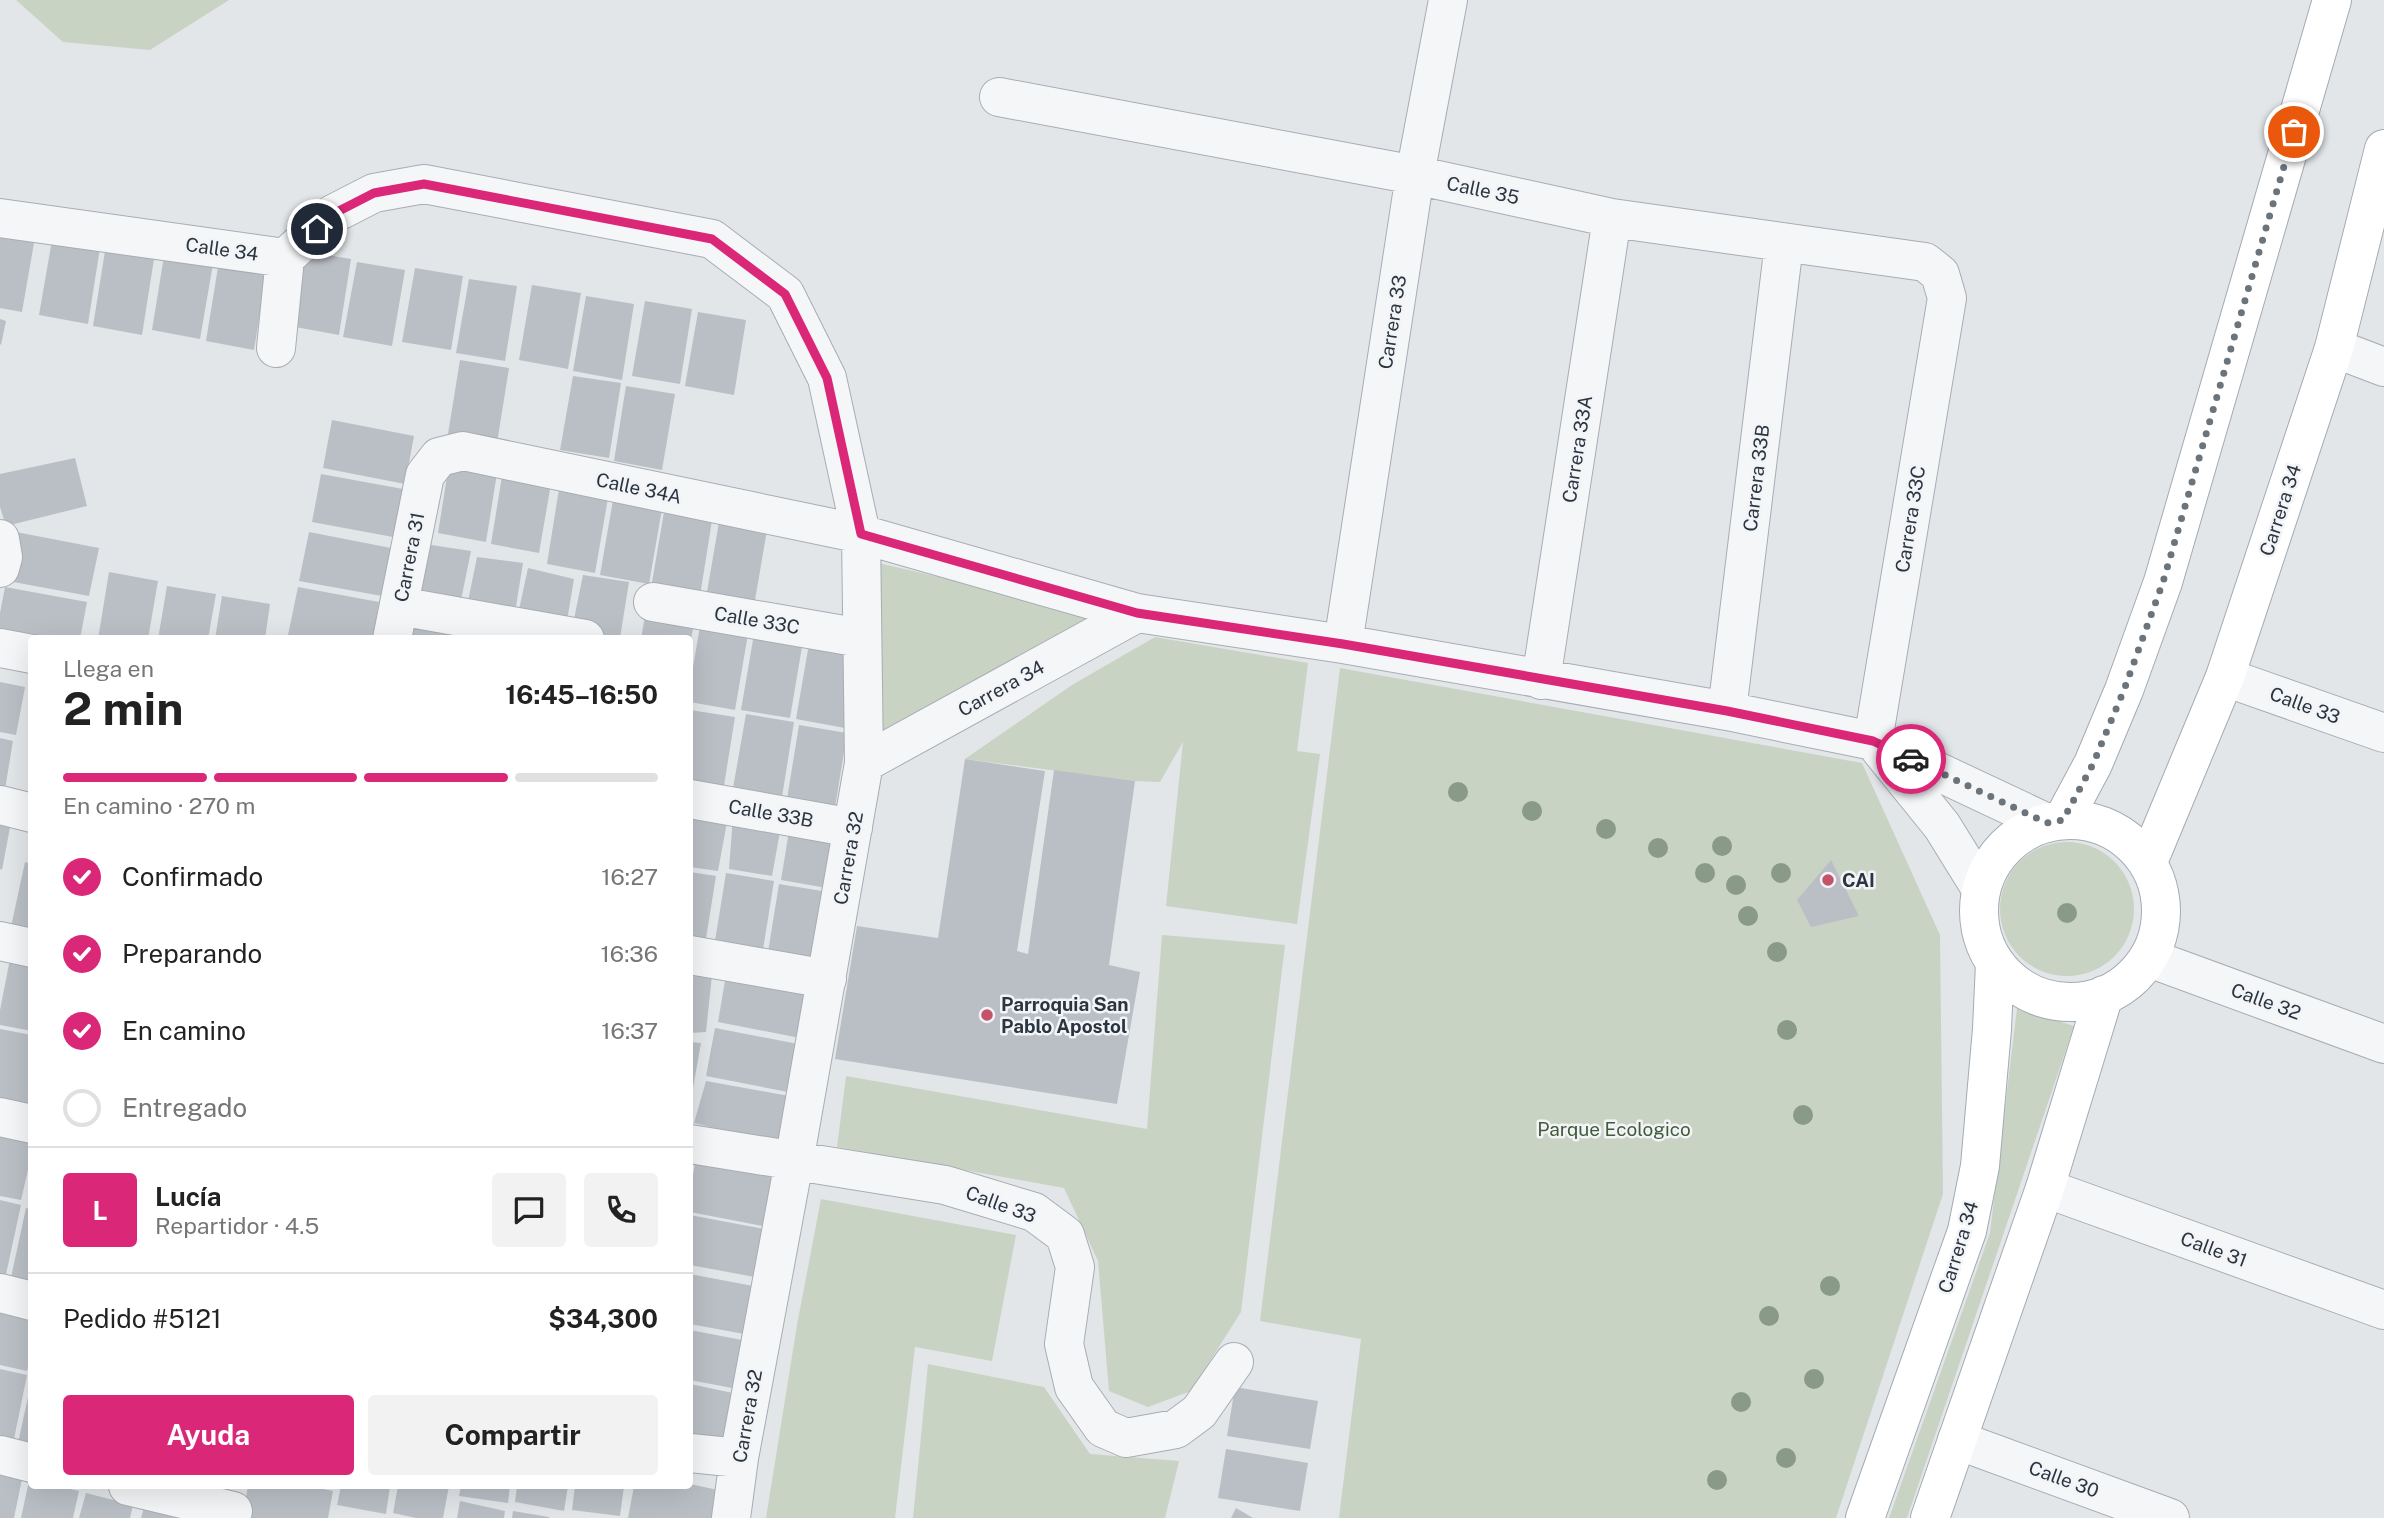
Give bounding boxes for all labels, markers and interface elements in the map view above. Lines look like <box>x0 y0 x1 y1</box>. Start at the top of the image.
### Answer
pin <box>2264 102 2324 162</box>
icon: bag <box>2275 113 2313 151</box>
street label: Calle 35 <box>1445 172 1521 208</box>
pin <box>287 199 347 259</box>
icon: home <box>298 210 336 248</box>
street label: Calle 34 <box>184 233 260 265</box>
street label: Carrera 33 <box>1374 273 1410 371</box>
street label: Carrera 33A <box>1558 394 1596 504</box>
street label: Carrera 33B <box>1739 423 1773 533</box>
street label: Carrera 34 <box>2255 461 2305 559</box>
street label: Carrera 33C <box>1891 464 1929 574</box>
street label: Calle 34A <box>594 468 684 508</box>
street label: Carrera 31 <box>390 510 428 604</box>
street label: Calle 33C <box>713 602 801 638</box>
text: Llega en <box>63 655 154 682</box>
street label: Carrera 34 <box>954 655 1048 721</box>
text: 16:45–16:50 <box>505 679 658 710</box>
text: 2 min <box>63 681 183 735</box>
street label: Calle 33 <box>2267 682 2343 728</box>
courier <box>1876 724 1946 794</box>
icon: car <box>1892 740 1930 778</box>
text: En camino · 270 m <box>63 792 255 819</box>
street label: Calle 33B <box>727 795 815 831</box>
street label: Carrera 32 <box>829 810 867 906</box>
icon: check <box>63 858 101 896</box>
text: Confirmado <box>122 861 263 892</box>
text: 16:27 <box>601 863 658 890</box>
place label: CAI <box>1842 869 1875 891</box>
marker: CAI <box>1820 872 1836 888</box>
icon: check <box>63 935 101 973</box>
text: Preparando <box>122 938 262 969</box>
text: 16:36 <box>600 940 658 967</box>
street label: Calle 32 <box>2228 978 2304 1024</box>
place label: Parroquia San Pablo Apostol <box>1001 993 1129 1037</box>
marker: Parroquia San Pablo Apostol <box>979 1007 995 1023</box>
icon: check <box>63 1012 101 1050</box>
text: En camino <box>122 1015 246 1046</box>
text: 16:37 <box>601 1017 658 1044</box>
text: Entregado <box>122 1092 247 1123</box>
park label: Parque Ecologico <box>1537 1118 1691 1140</box>
button: chat <box>492 1173 566 1247</box>
button: phone <box>584 1173 658 1247</box>
text: Lucía <box>155 1181 221 1212</box>
street label: Calle 33 <box>963 1181 1039 1227</box>
text: L <box>92 1195 108 1226</box>
street label: Carrera 34 <box>1934 1198 1982 1296</box>
text: Repartidor · 4.5 <box>155 1212 319 1239</box>
street label: Calle 31 <box>2178 1227 2250 1271</box>
text: Pedido #5121 <box>63 1303 222 1334</box>
text: $34,300 <box>548 1303 658 1334</box>
street label: Carrera 32 <box>728 1368 766 1464</box>
button: Ayuda <box>63 1395 354 1475</box>
button: Compartir <box>368 1395 658 1475</box>
street label: Calle 30 <box>2026 1456 2102 1502</box>

